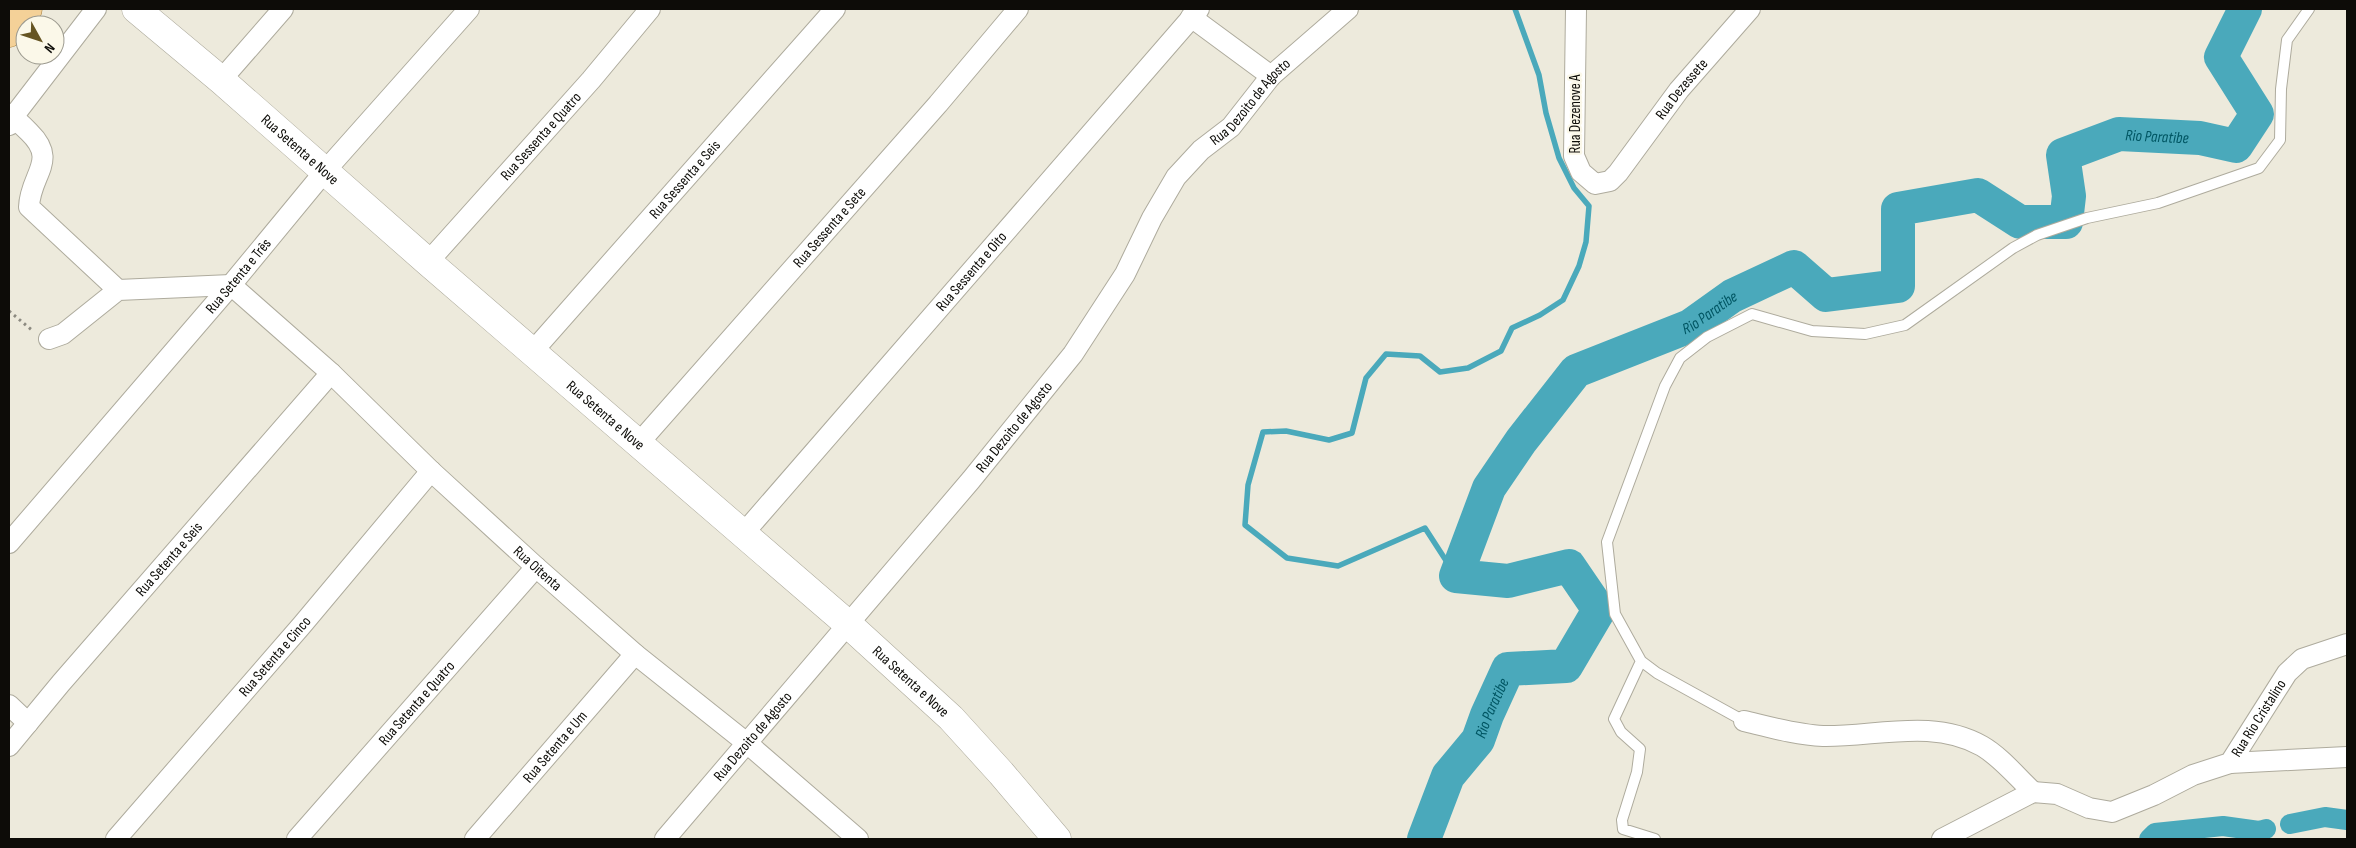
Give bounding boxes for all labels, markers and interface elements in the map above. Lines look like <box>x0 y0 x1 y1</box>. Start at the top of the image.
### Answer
north arrow <box>15 15 65 65</box>
text: N <box>41 40 58 56</box>
street label: Rua Dezoito de Agosto <box>1206 54 1295 150</box>
street label: Rua Dezessete <box>1652 55 1712 123</box>
street label: Rua Dezenove A <box>1566 74 1585 154</box>
street label: Rua Sessenta e Quatro <box>497 88 586 185</box>
street label: Rua Setenta e Nove <box>257 111 343 189</box>
water label: Rio Paratibe <box>2125 126 2189 148</box>
street label: Rua Sessenta e Seis <box>645 136 725 223</box>
street label: Rua Sessenta e Sete <box>789 183 870 272</box>
street label: Rua Sessenta e Oito <box>932 228 1011 315</box>
street label: Rua Setenta e Três <box>202 235 276 318</box>
water label: Rio Paratibe <box>1680 287 1740 339</box>
street label: Rua Setenta e Nove <box>562 377 648 455</box>
street label: Rua Dezoito de Agosto <box>972 378 1057 477</box>
street label: Rua Setenta e Seis <box>132 518 207 601</box>
street label: Rua Oitenta <box>509 542 566 595</box>
street label: Rua Setenta e Cinco <box>235 612 315 701</box>
street label: Rua Setenta e Nove <box>868 642 953 722</box>
street label: Rua Setenta e Quatro <box>375 657 459 750</box>
water label: Rio Paratibe <box>1471 675 1514 741</box>
street label: Rua Rio Cristalino <box>2227 676 2291 761</box>
street label: Rua Dezoito de Agosto <box>709 688 796 785</box>
street label: Rua Setenta e Um <box>519 707 591 787</box>

